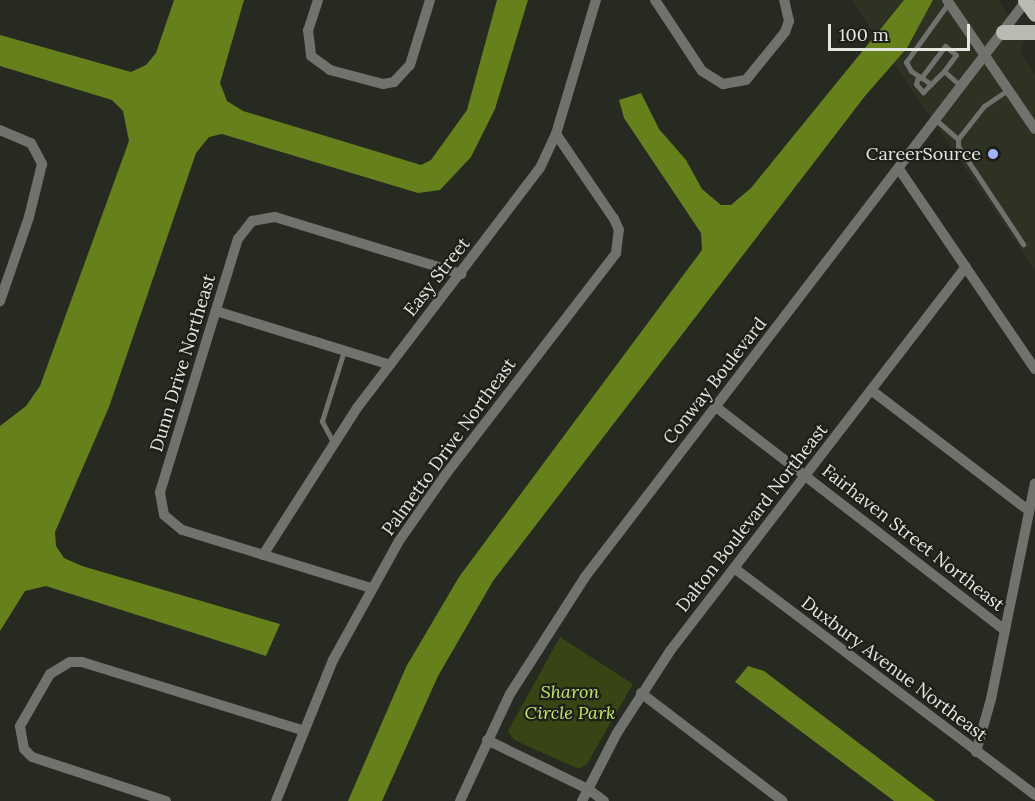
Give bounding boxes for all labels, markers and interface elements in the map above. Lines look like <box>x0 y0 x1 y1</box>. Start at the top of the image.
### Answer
scale bar <box>831 12 974 50</box>
text: 100 m <box>839 23 889 46</box>
place label: CareerSource <box>866 143 981 165</box>
marker: CareerSource <box>986 147 1000 161</box>
street label: Easy Street <box>400 233 474 321</box>
street label: Dunn Drive Northeast <box>146 272 220 454</box>
street label: Conway Boulevard <box>659 313 771 449</box>
street label: Palmetto Drive Northeast <box>377 354 521 540</box>
street label: Dalton Boulevard Northeast <box>672 420 832 616</box>
street label: Fairhaven Street Northeast <box>818 460 1008 616</box>
street label: Duxbury Avenue Northeast <box>797 592 991 746</box>
park label: Sharon Circle Park <box>525 682 615 724</box>

